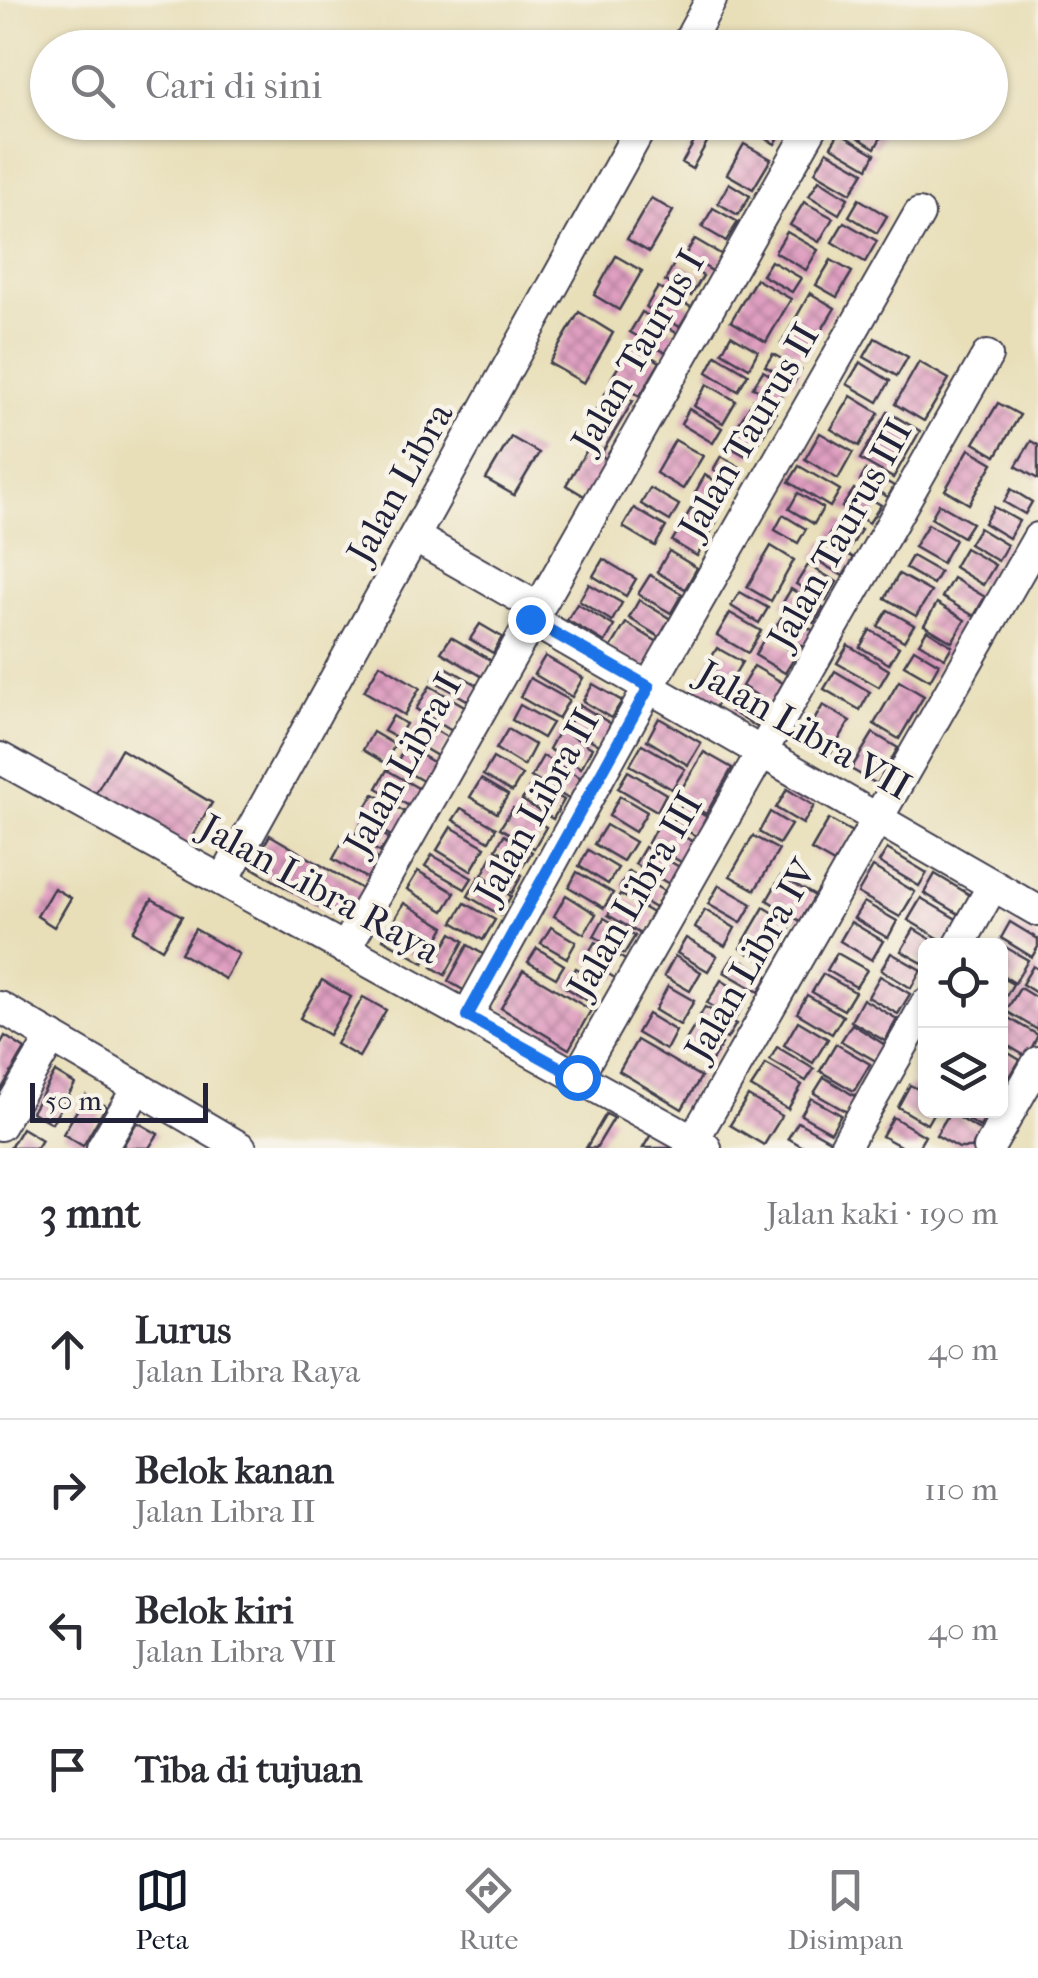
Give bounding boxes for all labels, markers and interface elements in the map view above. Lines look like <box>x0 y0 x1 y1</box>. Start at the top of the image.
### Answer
search box <box>30 30 1008 140</box>
icon: search <box>65 58 120 113</box>
text: Cari di sini <box>145 63 322 108</box>
street label: Jalan Taurus I <box>561 242 714 462</box>
street label: Jalan Taurus II <box>668 316 829 549</box>
street label: Jalan Libra <box>336 395 463 574</box>
street label: Jalan Taurus III <box>757 412 922 659</box>
route end <box>508 597 554 643</box>
street label: Jalan Libra VII <box>687 649 919 809</box>
street label: Jalan Libra I <box>333 666 471 865</box>
street label: Jalan Libra II <box>464 701 609 913</box>
street label: Jalan Libra III <box>557 785 712 1008</box>
street label: Jalan Libra Raya <box>190 803 448 974</box>
street label: Jalan Libra IV <box>674 851 827 1071</box>
map controls <box>918 938 1008 1118</box>
button: locate <box>918 938 1008 1028</box>
button: layers <box>918 1028 1008 1118</box>
route start <box>555 1055 601 1101</box>
scale bar <box>30 1078 208 1122</box>
text: 50 m <box>45 1084 102 1117</box>
text: 3 mnt <box>40 1189 140 1238</box>
text: Jalan kaki · 190 m <box>766 1195 998 1232</box>
text: Lurus <box>135 1308 231 1353</box>
icon: ahead <box>40 1322 95 1377</box>
text: 40 m <box>928 1331 998 1368</box>
text: Jalan Libra Raya <box>135 1353 360 1390</box>
text: Belok kanan <box>135 1448 334 1493</box>
icon: right <box>40 1462 95 1517</box>
text: 110 m <box>924 1471 998 1508</box>
text: Jalan Libra II <box>135 1493 316 1530</box>
text: Belok kiri <box>135 1588 294 1633</box>
icon: left <box>40 1602 95 1657</box>
text: 40 m <box>928 1611 998 1648</box>
text: Jalan Libra VII <box>135 1633 336 1670</box>
icon: arrive <box>40 1742 95 1797</box>
text: Tiba di tujuan <box>135 1747 362 1792</box>
tab: Peta <box>135 1863 190 1956</box>
tab: Rute <box>459 1863 518 1956</box>
tab: Disimpan <box>787 1863 903 1956</box>

